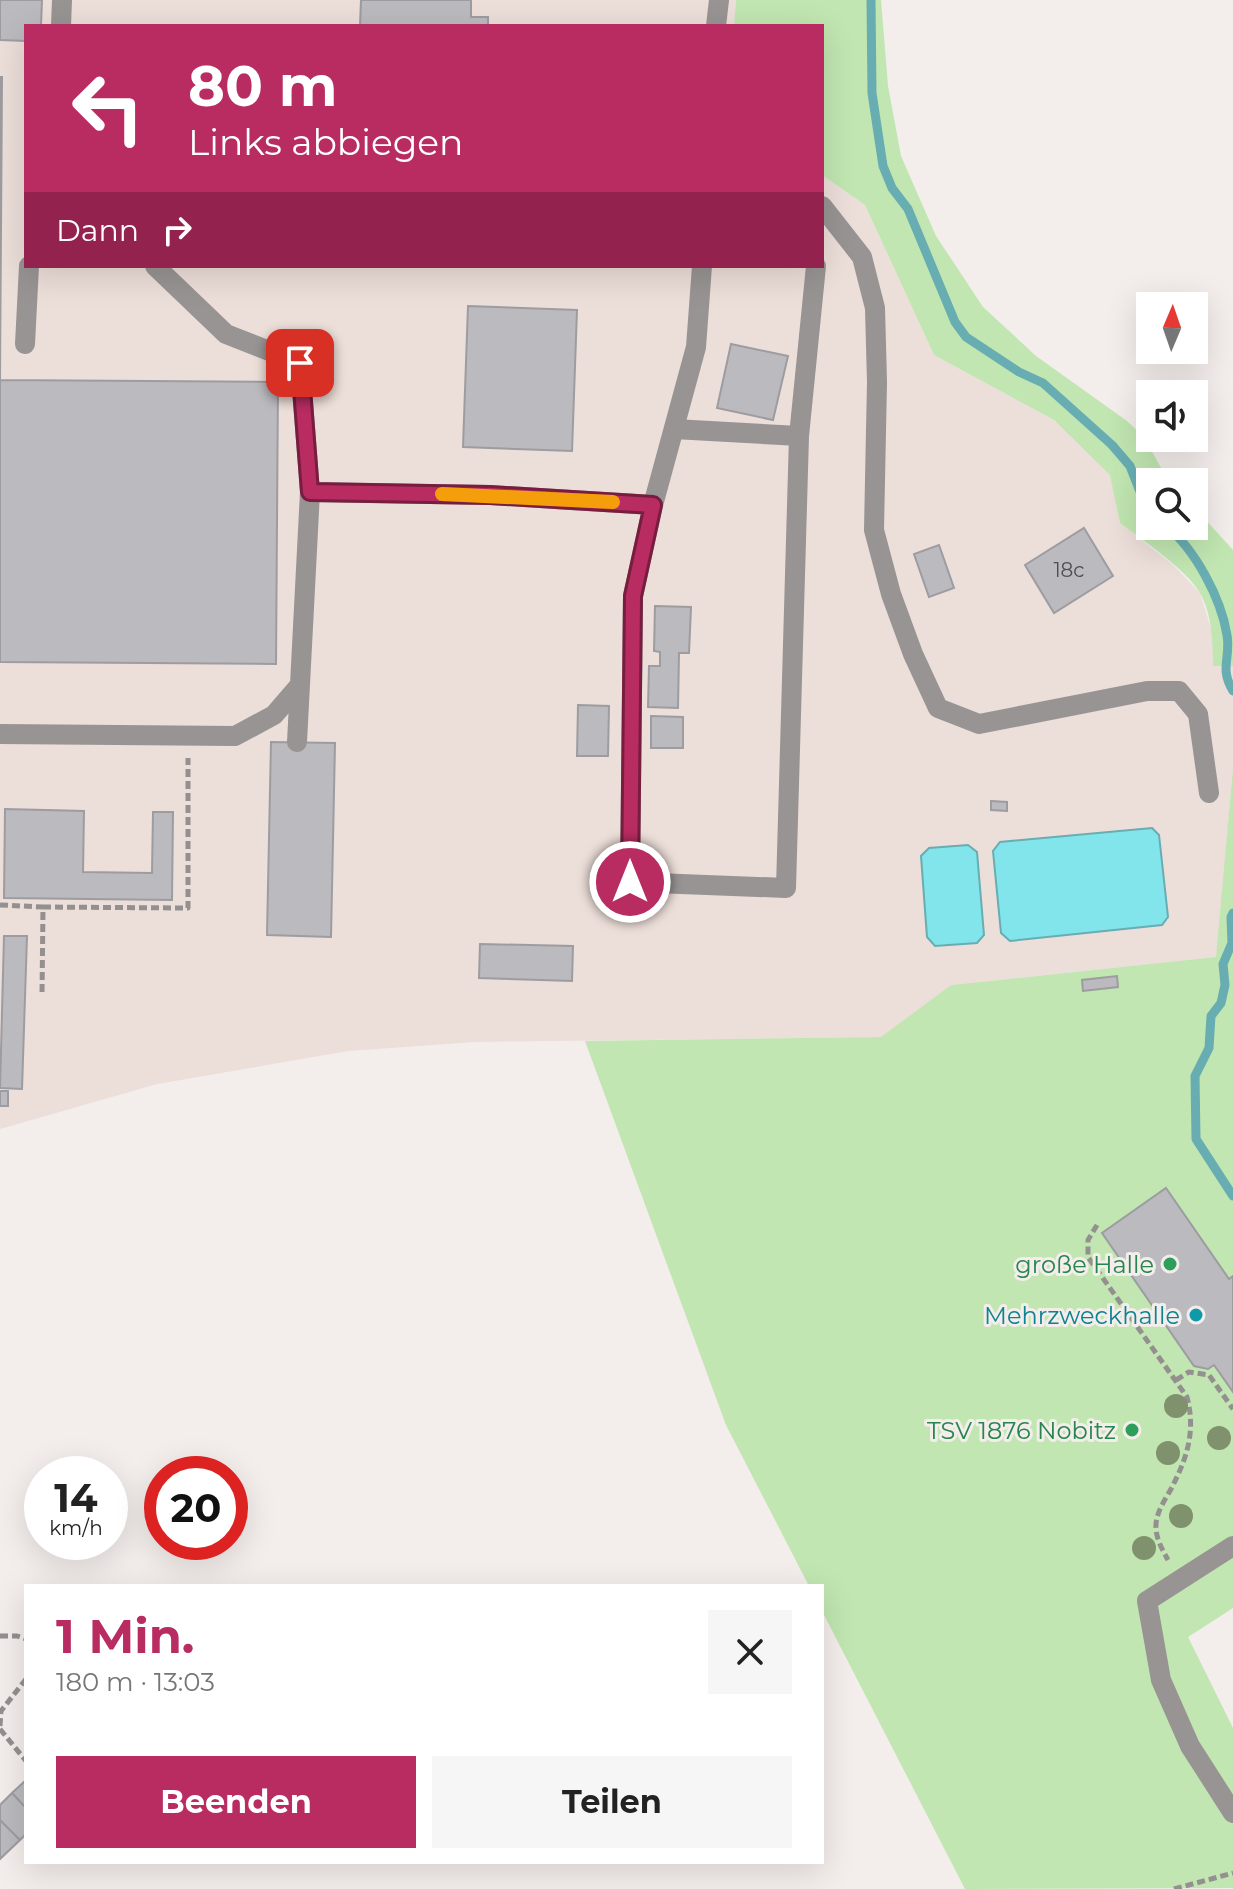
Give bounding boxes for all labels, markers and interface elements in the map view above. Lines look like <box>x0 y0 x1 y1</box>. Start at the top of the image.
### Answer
text: 80 m <box>188 52 338 120</box>
icon: left <box>56 56 160 160</box>
text: Links abbiegen <box>188 120 463 164</box>
icon: right <box>155 208 199 252</box>
text: Dann <box>56 212 139 249</box>
north arrow <box>1136 292 1208 364</box>
map controls <box>1136 292 1208 540</box>
pin <box>266 329 334 397</box>
icon: arrive <box>278 341 322 385</box>
button: sound <box>1136 380 1208 452</box>
button: search <box>1136 468 1208 540</box>
house number: 18c <box>1053 558 1085 582</box>
position arrow <box>588 840 672 924</box>
place label: große Halle <box>1015 1250 1154 1279</box>
marker: große Halle <box>1161 1255 1179 1273</box>
place label: Mehrzweckhalle <box>984 1301 1180 1330</box>
marker: Mehrzweckhalle <box>1187 1306 1205 1324</box>
place label: TSV 1876 Nobitz <box>927 1416 1116 1445</box>
marker: TSV 1876 Nobitz <box>1123 1421 1141 1439</box>
speed limit sign: 20 <box>144 1456 248 1560</box>
text: 14 <box>54 1473 98 1522</box>
text: km/h <box>49 1516 103 1540</box>
text: 1 Min. <box>56 1607 194 1665</box>
button: close <box>708 1610 792 1694</box>
text: 180 m · 13:03 <box>56 1666 215 1698</box>
button: Beenden <box>56 1756 416 1848</box>
button: Teilen <box>432 1756 792 1848</box>

